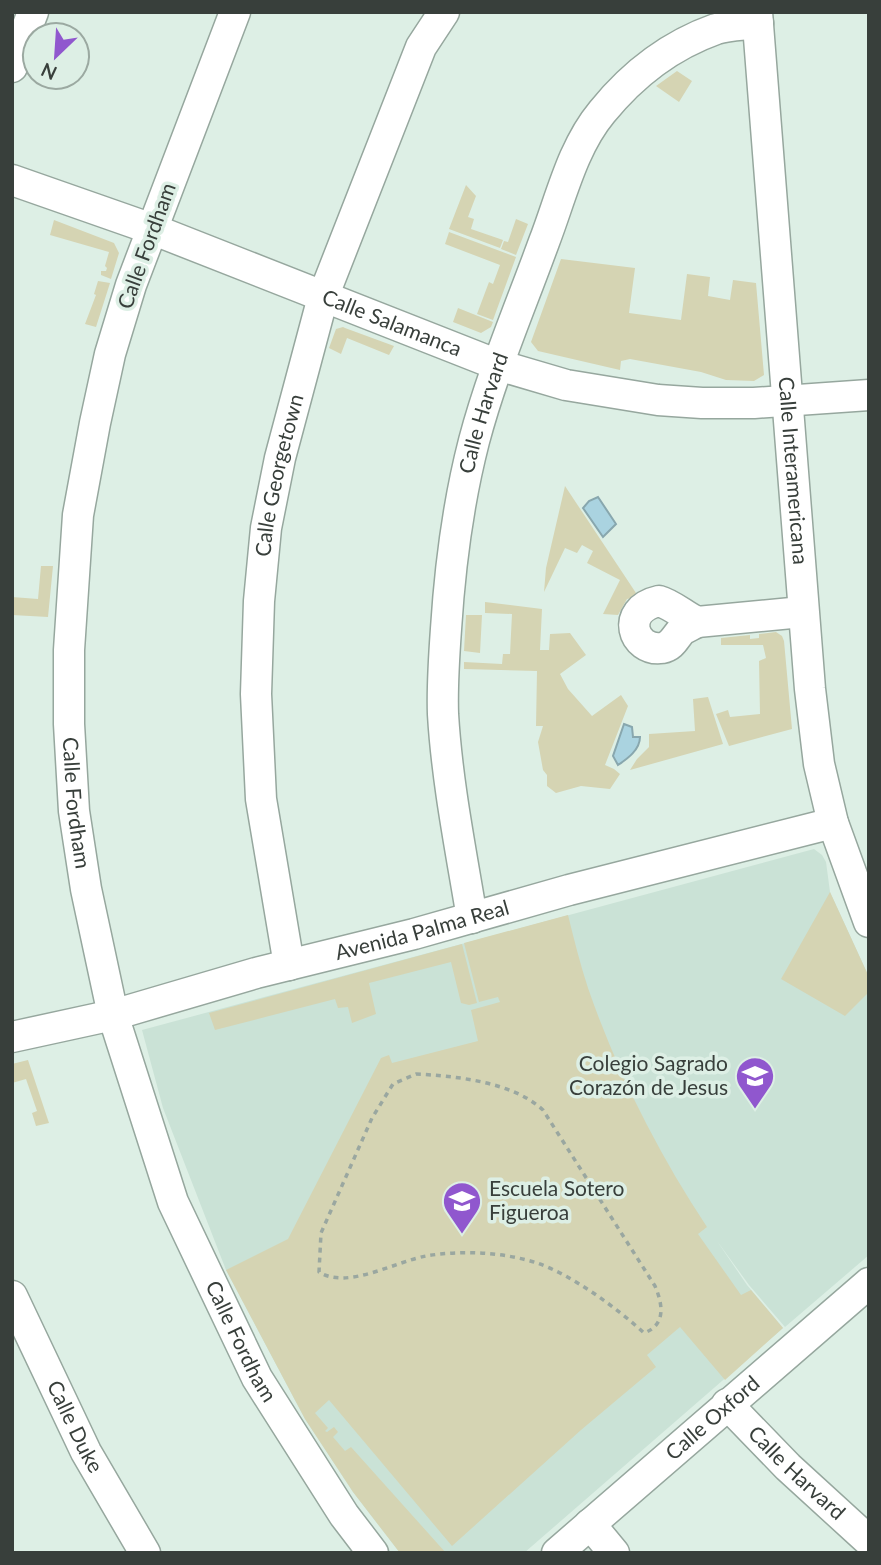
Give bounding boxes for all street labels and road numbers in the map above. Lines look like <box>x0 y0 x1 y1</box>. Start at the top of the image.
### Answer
street label: Calle Fordham <box>111 179 180 312</box>
street label: Calle Salamanca <box>319 283 466 361</box>
street label: Calle Harvard <box>453 349 512 476</box>
street label: Calle Interamericana <box>775 376 814 565</box>
street label: Calle Georgetown <box>249 391 308 558</box>
street label: Calle Fordham <box>59 736 97 870</box>
street label: Avenida Palma Real <box>332 894 512 964</box>
street label: Calle Fordham <box>201 1276 283 1406</box>
street label: Calle Oxford <box>660 1370 764 1464</box>
street label: Calle Duke <box>43 1376 109 1477</box>
street label: Calle Harvard <box>744 1420 851 1524</box>

